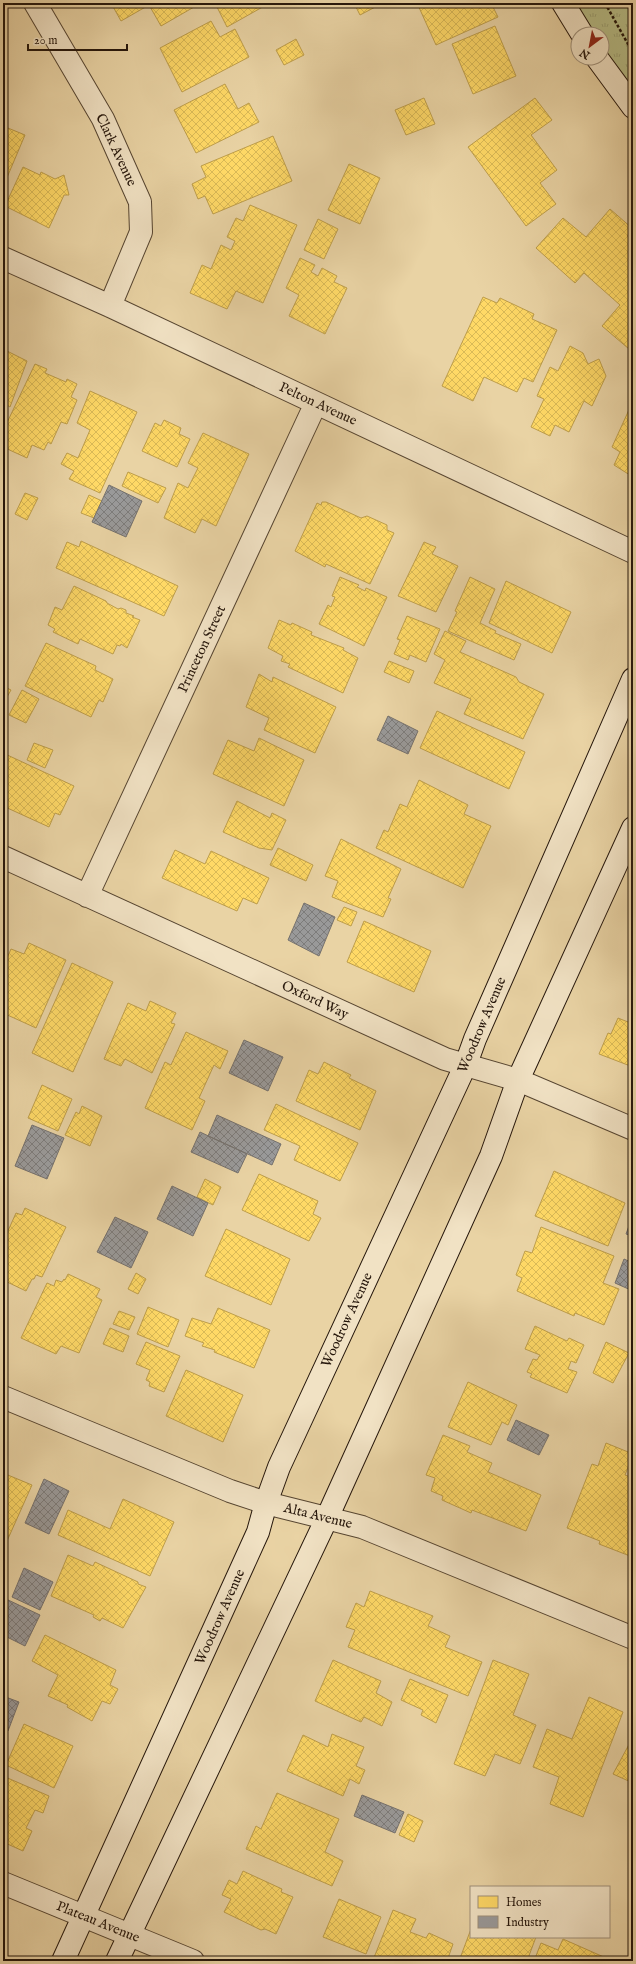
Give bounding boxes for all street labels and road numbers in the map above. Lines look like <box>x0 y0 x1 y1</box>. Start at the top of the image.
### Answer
street label: Clark Avenue <box>91 111 141 190</box>
street label: Pelton Avenue <box>276 378 360 430</box>
street label: Princeton Street <box>174 602 230 696</box>
street label: Woodrow Avenue <box>454 974 511 1076</box>
street label: Oxford Way <box>279 977 351 1023</box>
street label: Woodrow Avenue <box>317 1269 377 1370</box>
street label: Alta Avenue <box>281 1499 355 1533</box>
street label: Woodrow Avenue <box>191 1566 249 1668</box>
street label: Plateau Avenue <box>54 1897 143 1947</box>

